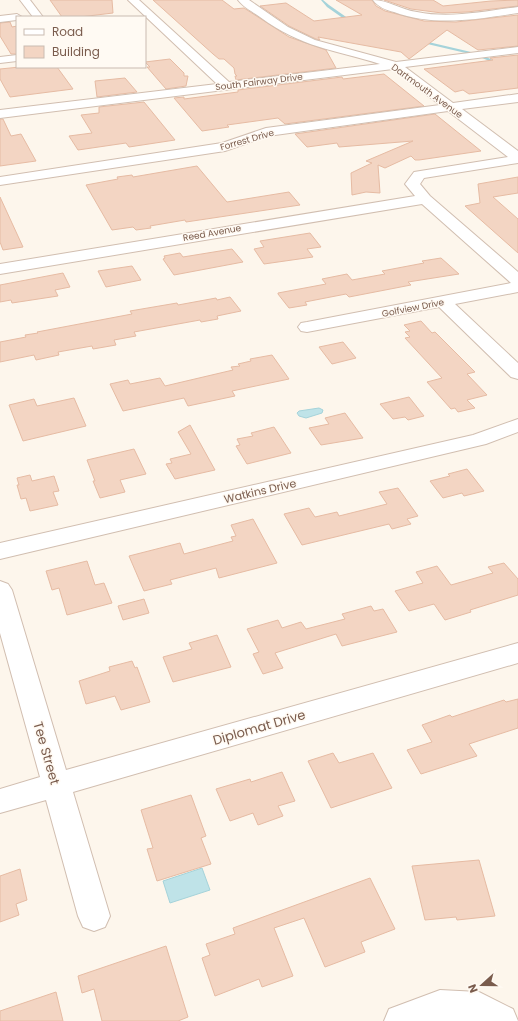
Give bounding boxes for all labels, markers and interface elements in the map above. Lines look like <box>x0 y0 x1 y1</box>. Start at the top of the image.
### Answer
legend <box>16 16 146 68</box>
text: Road <box>52 23 83 40</box>
text: Building <box>52 43 100 60</box>
street label: Dartmouth Avenue <box>389 61 465 121</box>
street label: South Fairway Drive <box>215 71 304 93</box>
street label: Forrest Drive <box>219 126 276 153</box>
street label: Reed Avenue <box>182 222 242 244</box>
street label: Golfview Drive <box>381 296 446 320</box>
street label: Watkins Drive <box>222 475 298 507</box>
street label: Diplomat Drive <box>211 705 308 750</box>
street label: Tee Street <box>28 719 65 787</box>
north arrow <box>462 965 502 1005</box>
text: N <box>464 982 482 995</box>

